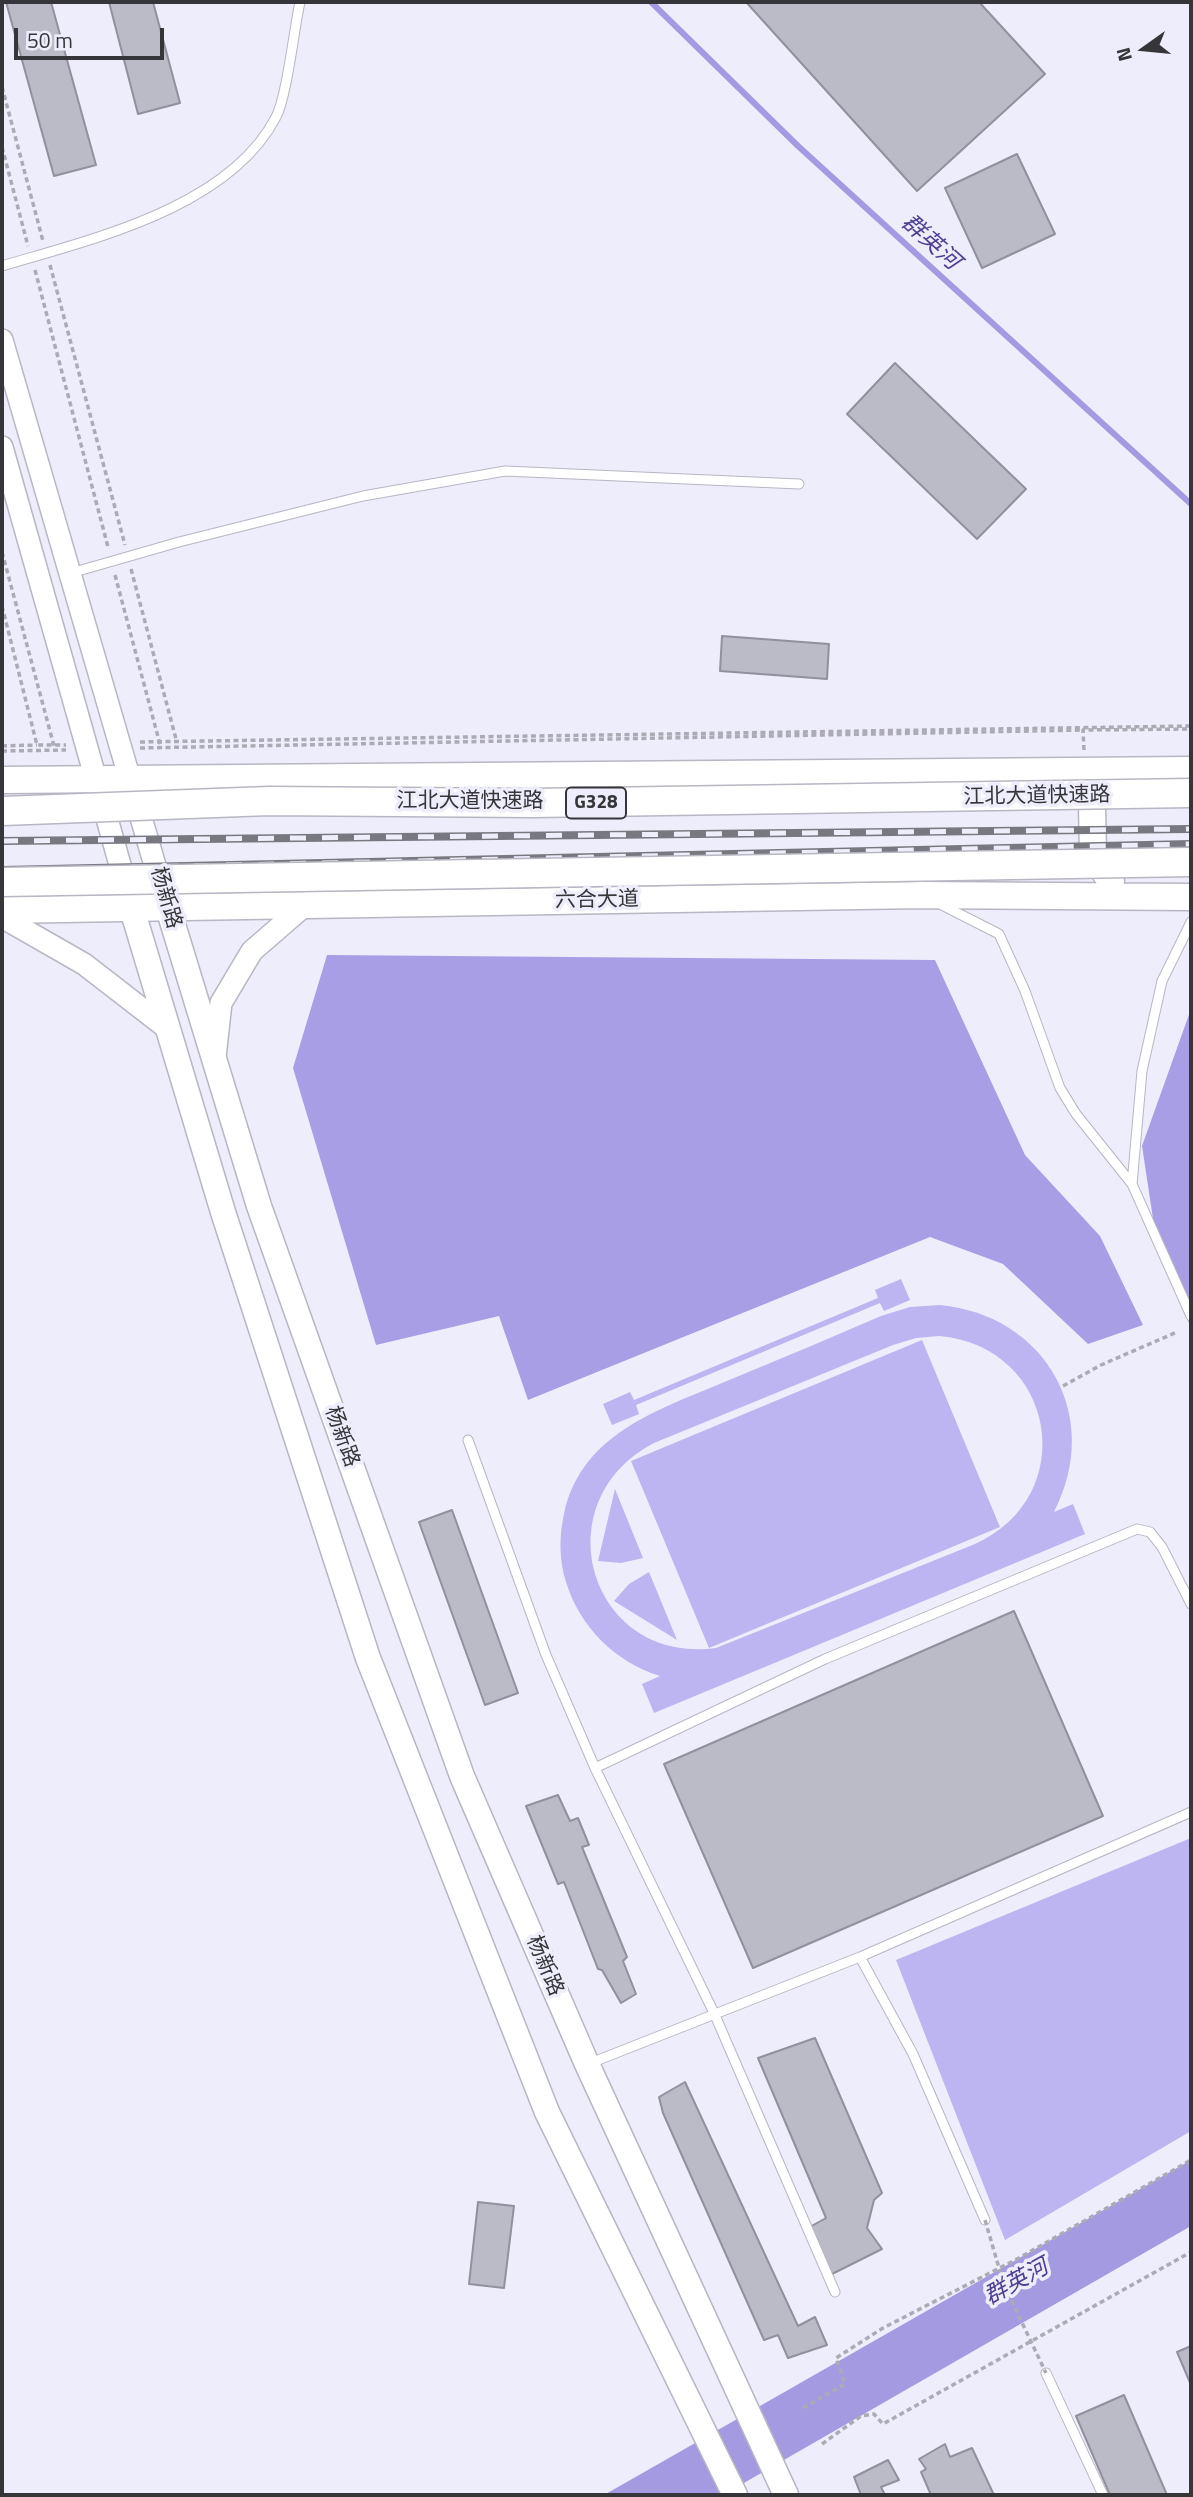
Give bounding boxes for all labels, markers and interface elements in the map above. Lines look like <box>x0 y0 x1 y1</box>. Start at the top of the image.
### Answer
scale bar <box>18 14 168 58</box>
north arrow <box>1109 14 1179 84</box>
text: 50 m <box>27 24 73 56</box>
text: N <box>1108 44 1139 65</box>
water label: 群英河 <box>895 210 965 276</box>
street label: 江北大道快速路 <box>963 783 1111 811</box>
road number: G328 <box>566 788 626 818</box>
street label: 江北大道快速路 <box>397 789 543 815</box>
street label: 杨新路 <box>144 864 186 932</box>
street label: 六合大道 <box>555 888 639 914</box>
street label: 杨新路 <box>318 1403 364 1471</box>
street label: 杨新路 <box>520 1932 568 2000</box>
water label: 群英河 <box>980 2254 1054 2312</box>

